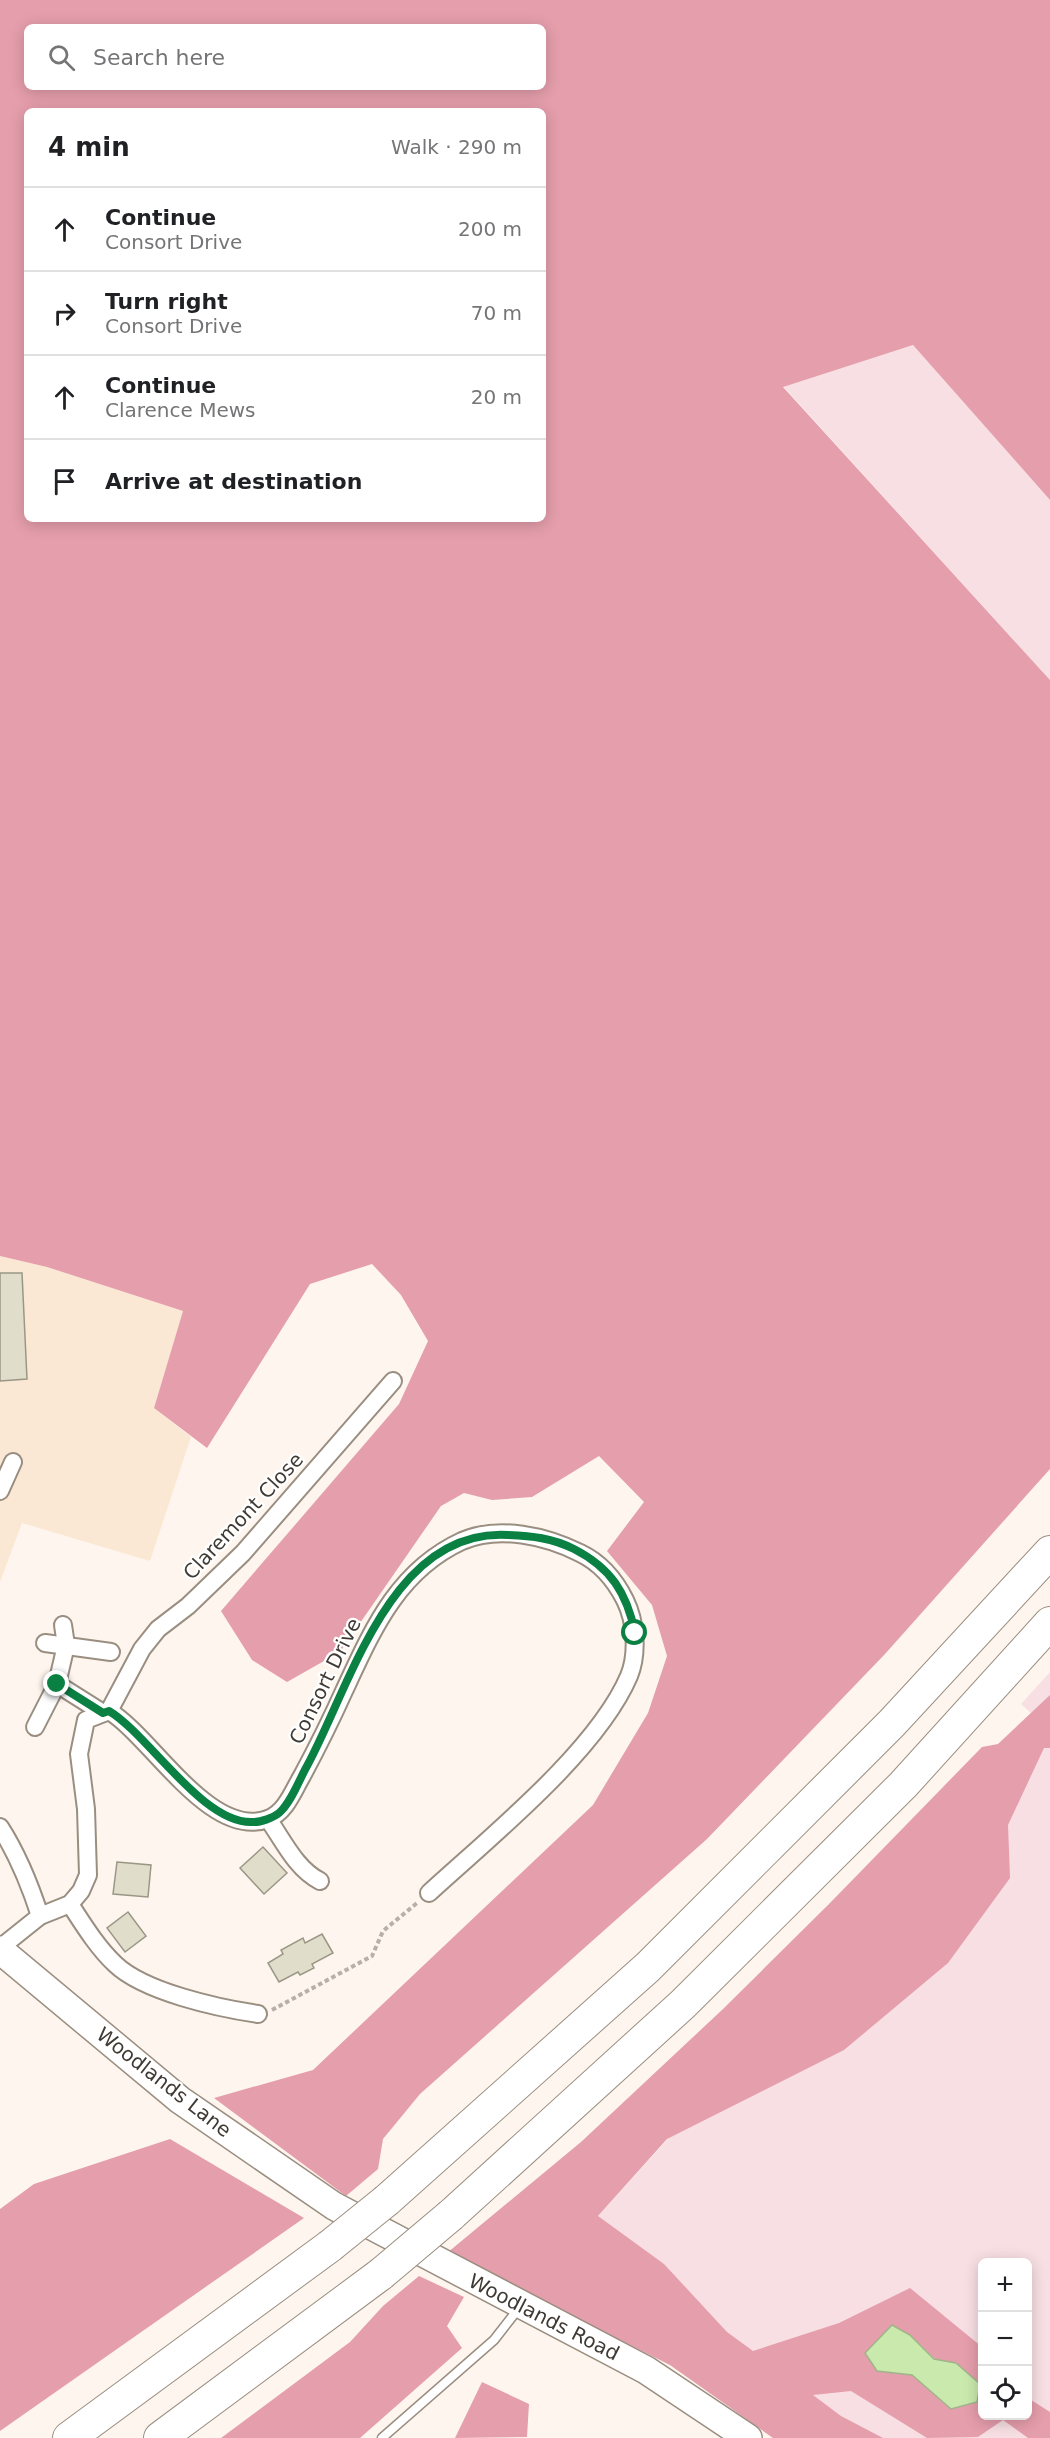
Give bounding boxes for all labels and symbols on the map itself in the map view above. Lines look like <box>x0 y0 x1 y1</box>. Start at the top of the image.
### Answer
street label: Claremont Close <box>178 1447 308 1585</box>
street label: Consort Drive <box>284 1614 366 1748</box>
route start <box>621 1619 647 1645</box>
route end <box>43 1670 69 1696</box>
street label: Woodlands Lane <box>92 2022 236 2142</box>
street label: Woodlands Road <box>465 2269 623 2365</box>

